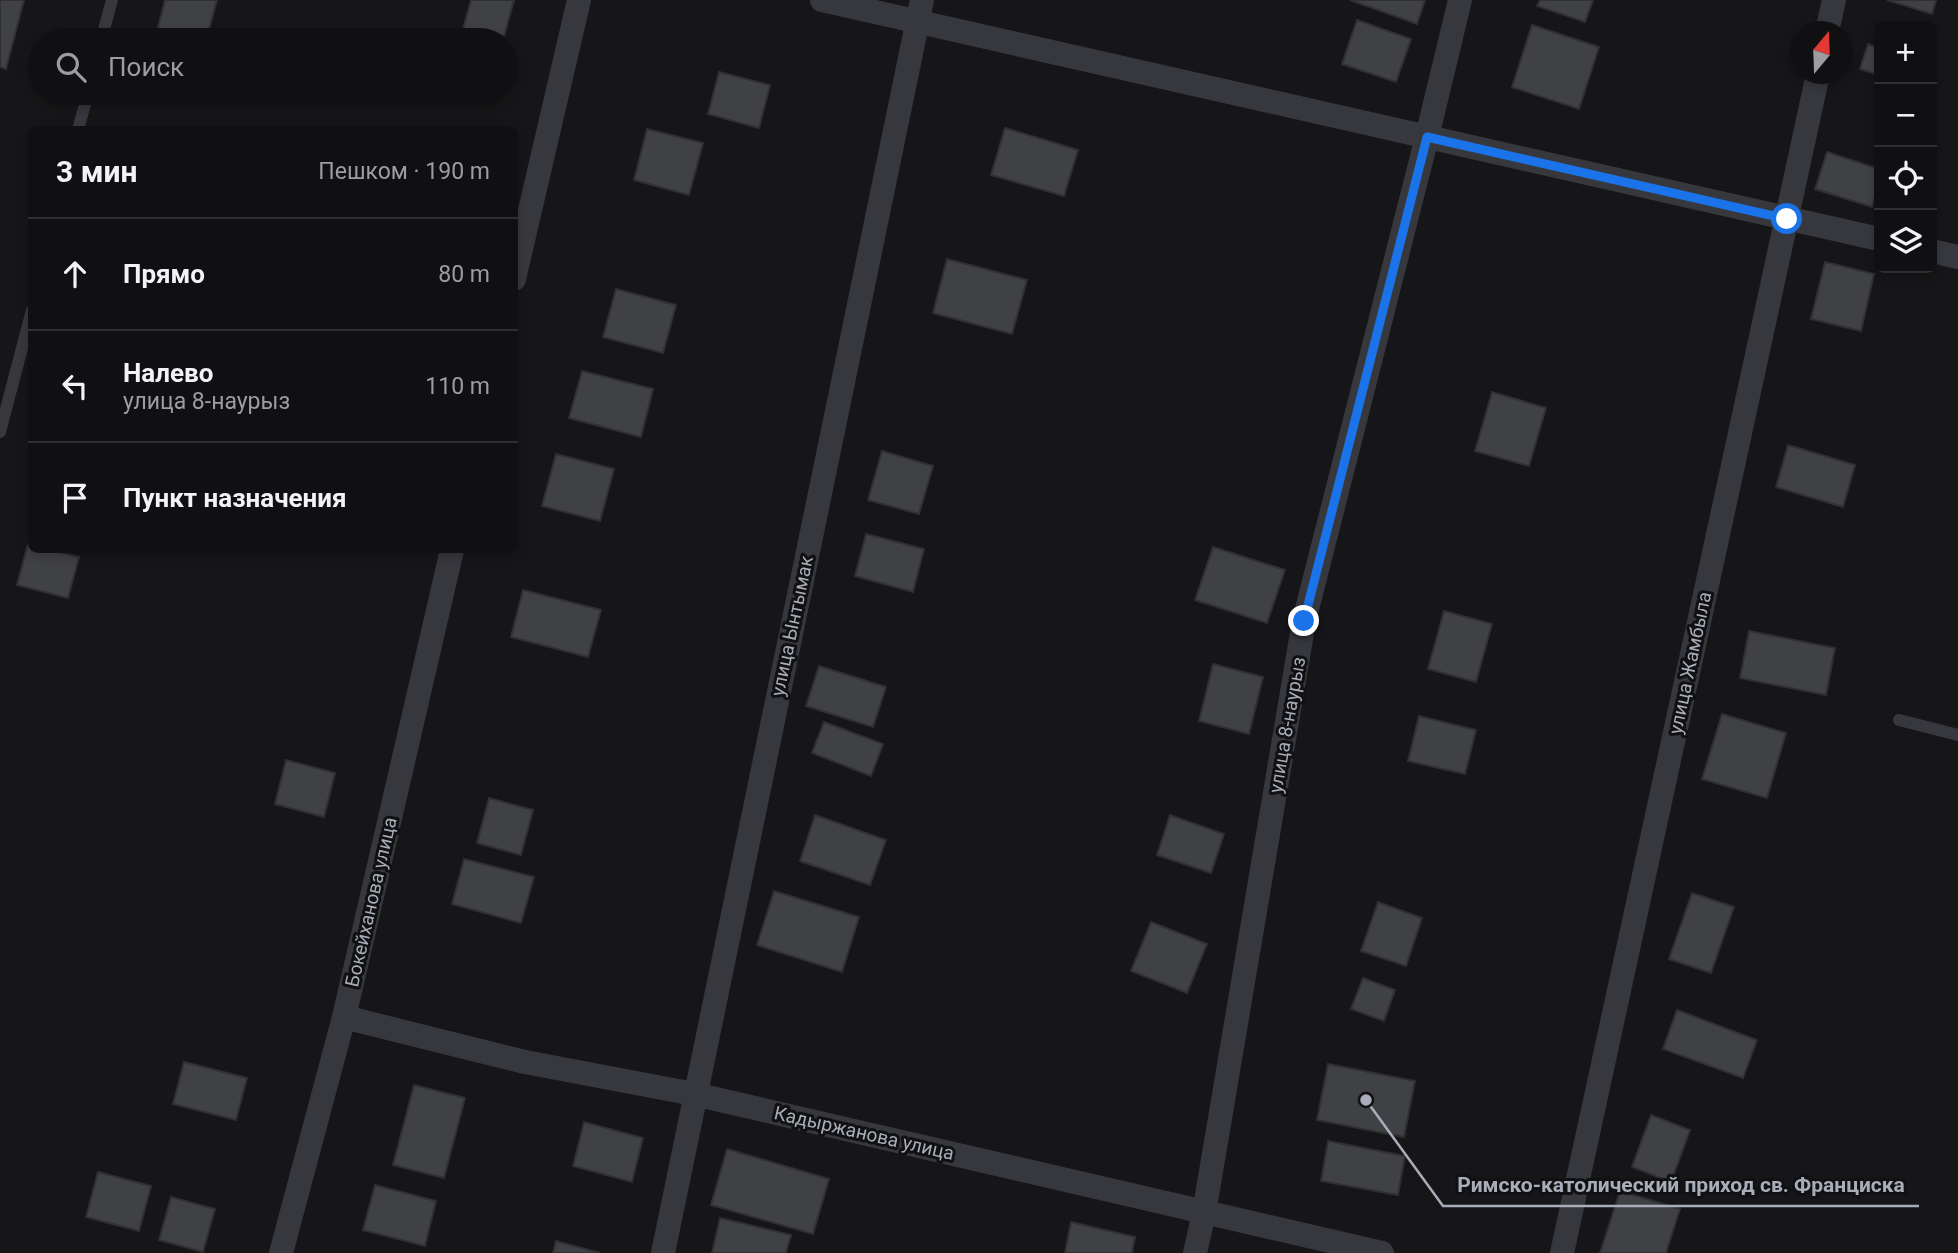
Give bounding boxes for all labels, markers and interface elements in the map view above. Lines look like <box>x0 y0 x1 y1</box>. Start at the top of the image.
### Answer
north arrow <box>1790 21 1853 84</box>
map controls <box>1874 21 1937 273</box>
button: + <box>1874 21 1937 84</box>
search box <box>28 28 518 105</box>
icon: search <box>52 48 90 86</box>
text: Поиск <box>108 52 184 82</box>
button: − <box>1874 84 1937 147</box>
button: locate <box>1874 147 1937 210</box>
text: 3 мин <box>56 154 137 189</box>
text: Пешком · 190 m <box>318 158 490 185</box>
route start <box>1771 203 1802 234</box>
button: layers <box>1874 210 1937 273</box>
icon: ahead <box>56 255 94 293</box>
text: Прямо <box>123 259 205 289</box>
text: 80 m <box>438 261 490 288</box>
text: Налево <box>123 358 213 388</box>
icon: left <box>56 367 94 405</box>
text: 110 m <box>425 373 490 400</box>
text: улица 8-наурыз <box>123 388 290 415</box>
icon: arrive <box>56 479 94 517</box>
text: Пункт назначения <box>123 483 347 513</box>
street label: улица Ынтымак <box>766 553 818 698</box>
street label: улица Жамбыла <box>1664 590 1716 736</box>
route end <box>1288 605 1319 636</box>
street label: улица 8-наурыз <box>1264 655 1310 795</box>
street label: Бокейханова улица <box>340 815 402 989</box>
street label: Кадыржанова улица <box>772 1101 956 1165</box>
callout: Римско-католический приход св. Франциска <box>1443 1164 1919 1206</box>
text: Римско-католический приход св. Франциска <box>1457 1173 1905 1197</box>

